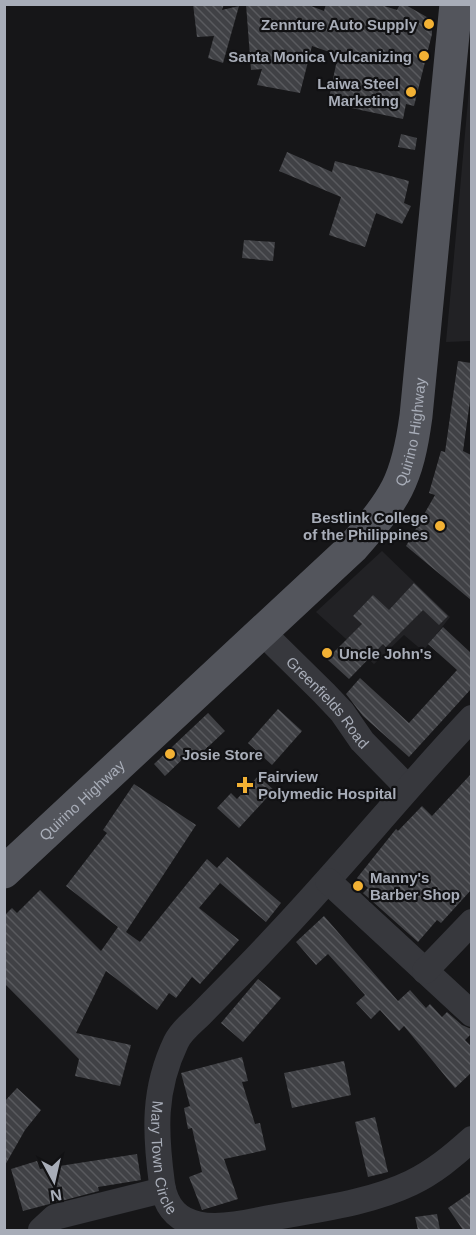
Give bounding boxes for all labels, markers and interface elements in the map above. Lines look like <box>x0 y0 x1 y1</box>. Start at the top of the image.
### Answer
place label: Zennture Auto Supply <box>261 16 418 33</box>
marker: Zennture Auto Supply <box>422 17 436 31</box>
place label: Santa Monica Vulcanizing <box>228 48 412 65</box>
marker: Santa Monica Vulcanizing <box>417 49 431 63</box>
place label: Laiwa Steel Marketing <box>317 75 399 109</box>
marker: Laiwa Steel Marketing <box>404 85 418 99</box>
street label: Quirino Highway <box>391 376 428 489</box>
place label: Bestlink College of the Philippines <box>303 509 428 543</box>
marker: Bestlink College of the Philippines <box>433 519 447 533</box>
place label: Uncle John's <box>339 645 432 662</box>
marker: Uncle John's <box>320 646 334 660</box>
street label: Greenfields Road <box>283 653 373 752</box>
place label: Josie Store <box>182 746 263 763</box>
marker: Josie Store <box>163 747 177 761</box>
street label: Quirino Highway <box>35 756 128 844</box>
place label: Fairview Polymedic Hospital <box>258 768 396 802</box>
marker: Fairview Polymedic Hospital <box>236 776 254 794</box>
place label: Manny's Barber Shop <box>370 869 460 903</box>
marker: Manny's Barber Shop <box>351 879 365 893</box>
street label: Mary Town Circle <box>149 1100 181 1217</box>
north arrow <box>24 1151 84 1211</box>
text: N <box>49 1186 63 1205</box>

